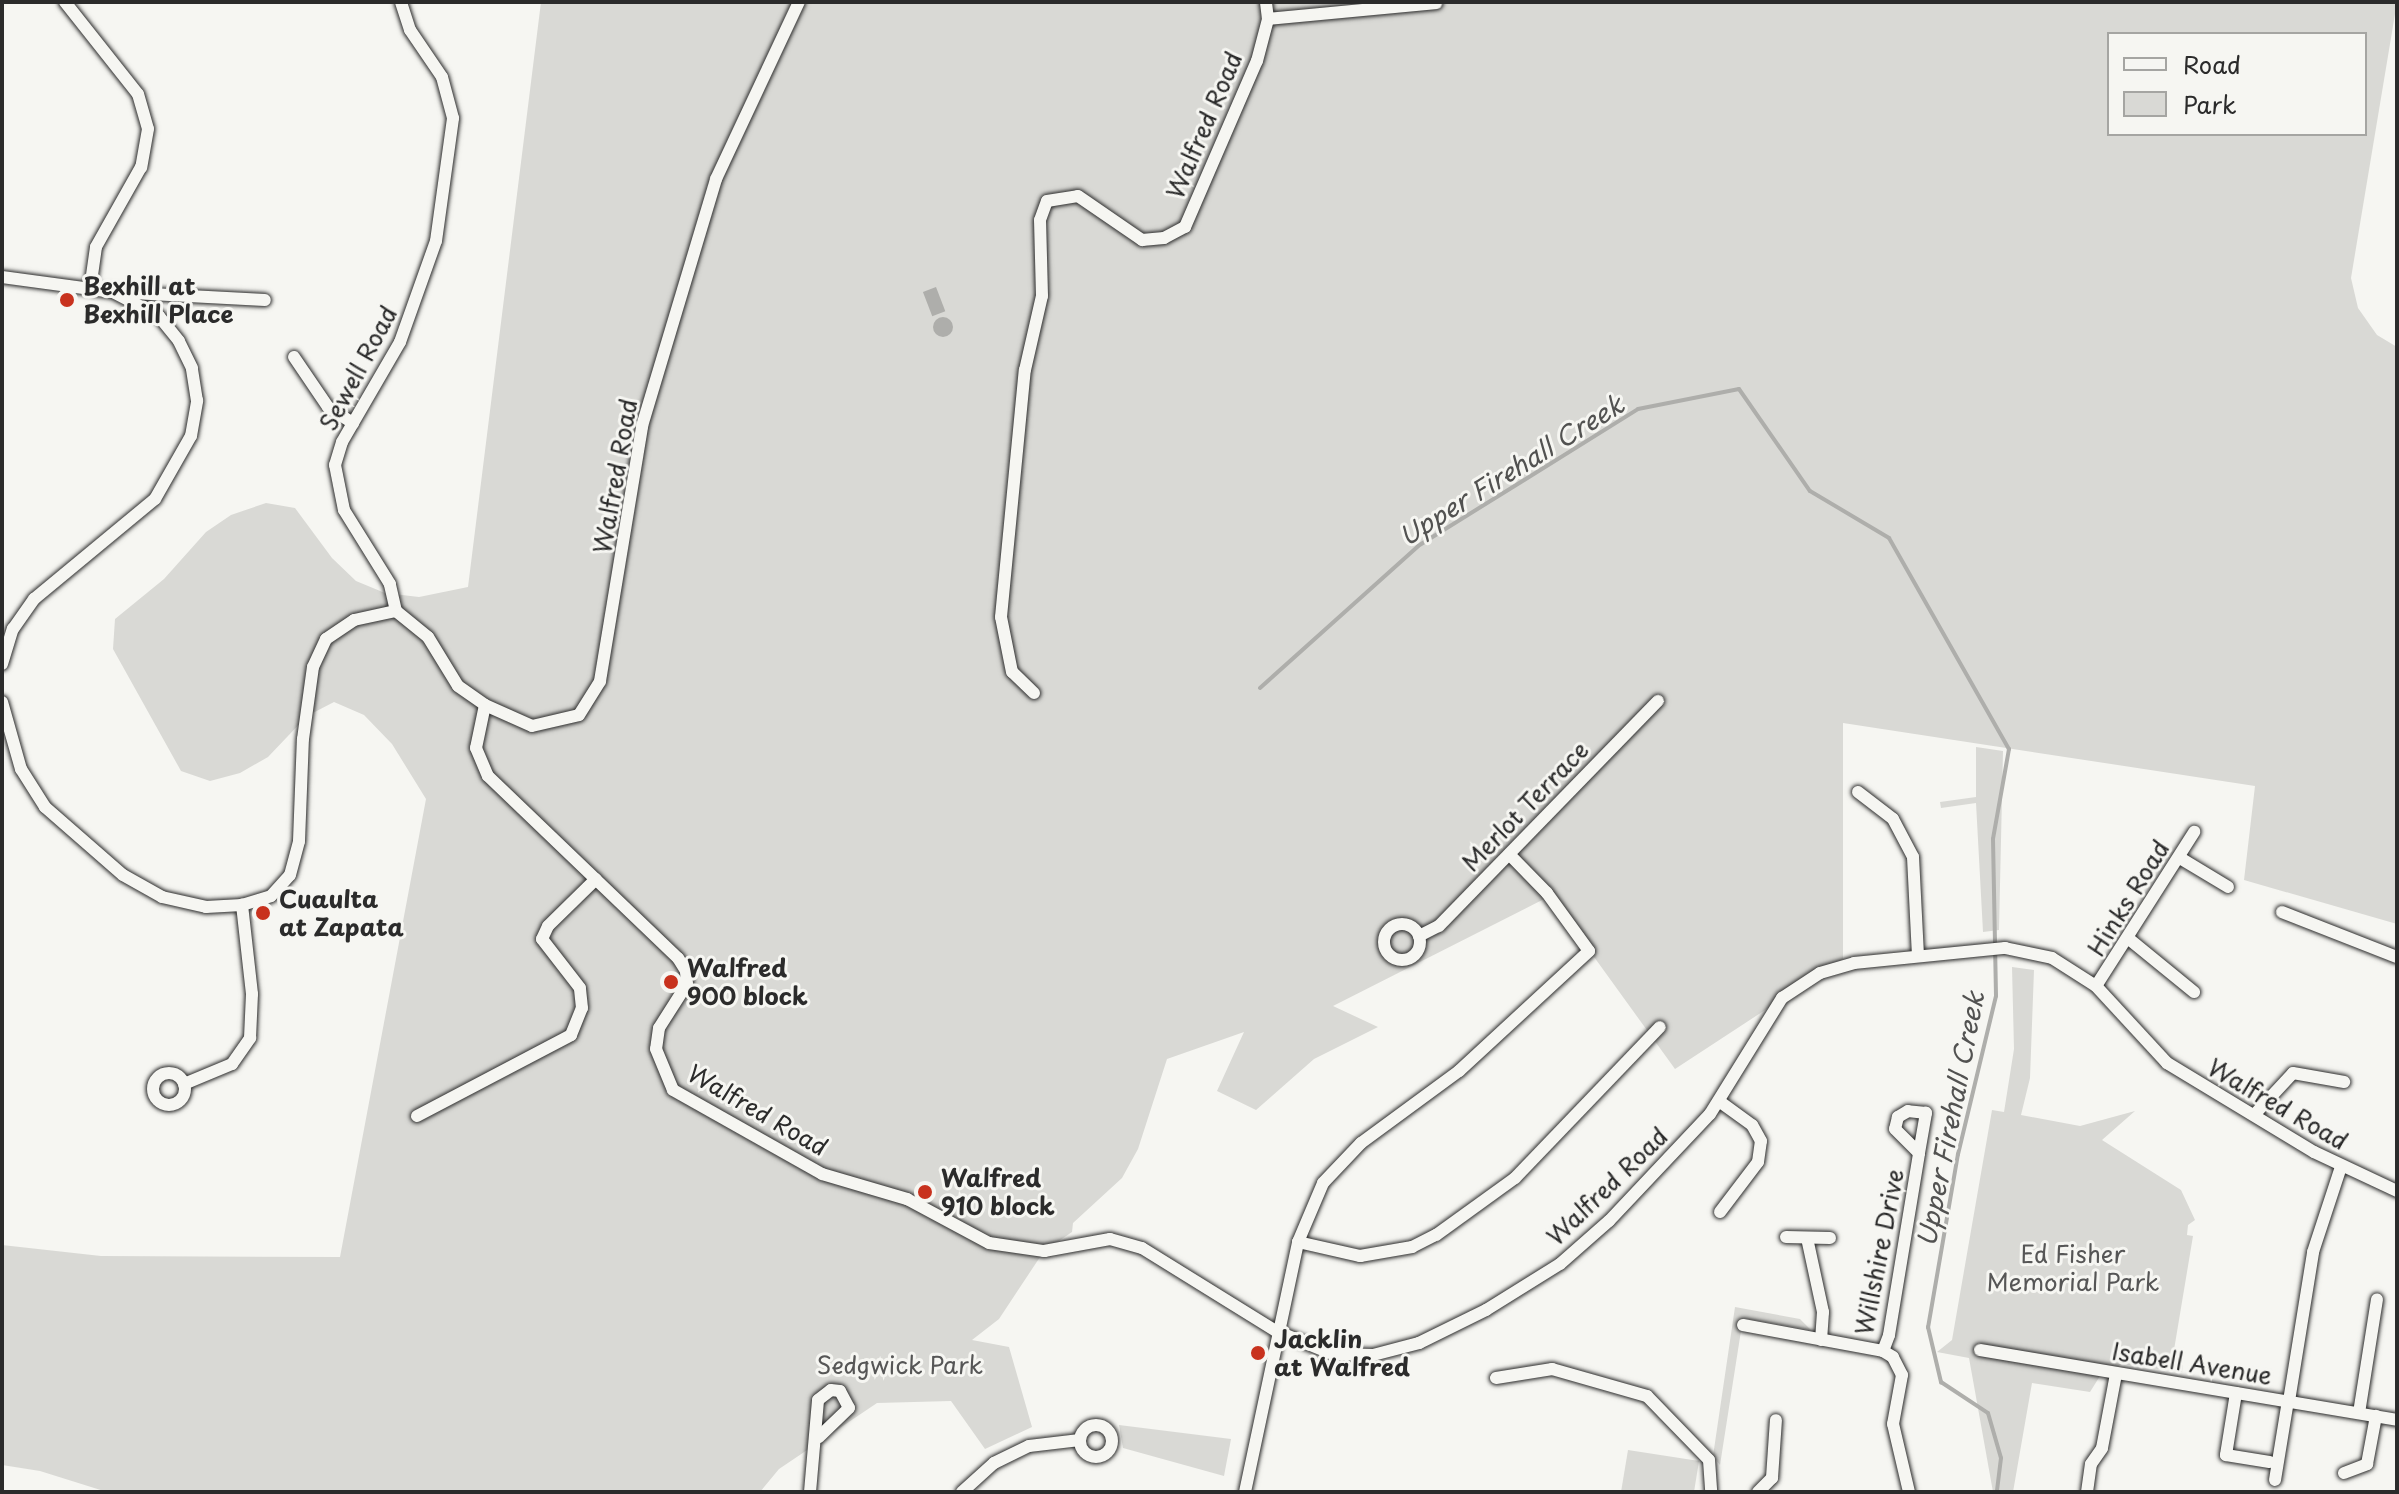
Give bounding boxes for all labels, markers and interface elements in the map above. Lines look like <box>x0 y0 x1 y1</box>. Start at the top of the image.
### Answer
legend <box>2107 32 2367 136</box>
street label: Walfred Road <box>1160 46 1248 204</box>
text: Road <box>2183 46 2241 82</box>
text: Park <box>2183 86 2237 122</box>
place label: Bexhill at Bexhill Place <box>83 272 234 328</box>
marker: Bexhill at Bexhill Place <box>58 291 76 309</box>
street label: Sewell Road <box>313 300 403 436</box>
water label: Upper Firehall Creek <box>1392 388 1630 552</box>
street label: Walfred Road <box>587 395 643 557</box>
street label: Merlot Terrace <box>1456 735 1594 877</box>
street label: Hinks Road <box>2081 835 2175 961</box>
place label: Cuaulta at Zapata <box>279 885 405 941</box>
marker: Cuaulta at Zapata <box>254 904 272 922</box>
place label: Walfred 900 block <box>687 954 809 1010</box>
marker: Walfred 900 block <box>662 973 680 991</box>
water label: Upper Firehall Creek <box>1910 988 1990 1250</box>
street label: Walfred Road <box>2202 1052 2354 1156</box>
street label: Walfred Road <box>682 1058 834 1162</box>
street label: Walfred Road <box>1540 1120 1674 1252</box>
place label: Walfred 910 block <box>941 1164 1057 1220</box>
street label: Willshire Drive <box>1849 1167 1909 1337</box>
marker: Walfred 910 block <box>916 1183 934 1201</box>
park label: Ed Fisher Memorial Park <box>1987 1240 2159 1296</box>
place label: Jacklin at Walfred <box>1274 1325 1409 1381</box>
street label: Isabell Avenue <box>2110 1336 2274 1390</box>
marker: Jacklin at Walfred <box>1249 1344 1267 1362</box>
park label: Sedgwick Park <box>816 1351 984 1379</box>

